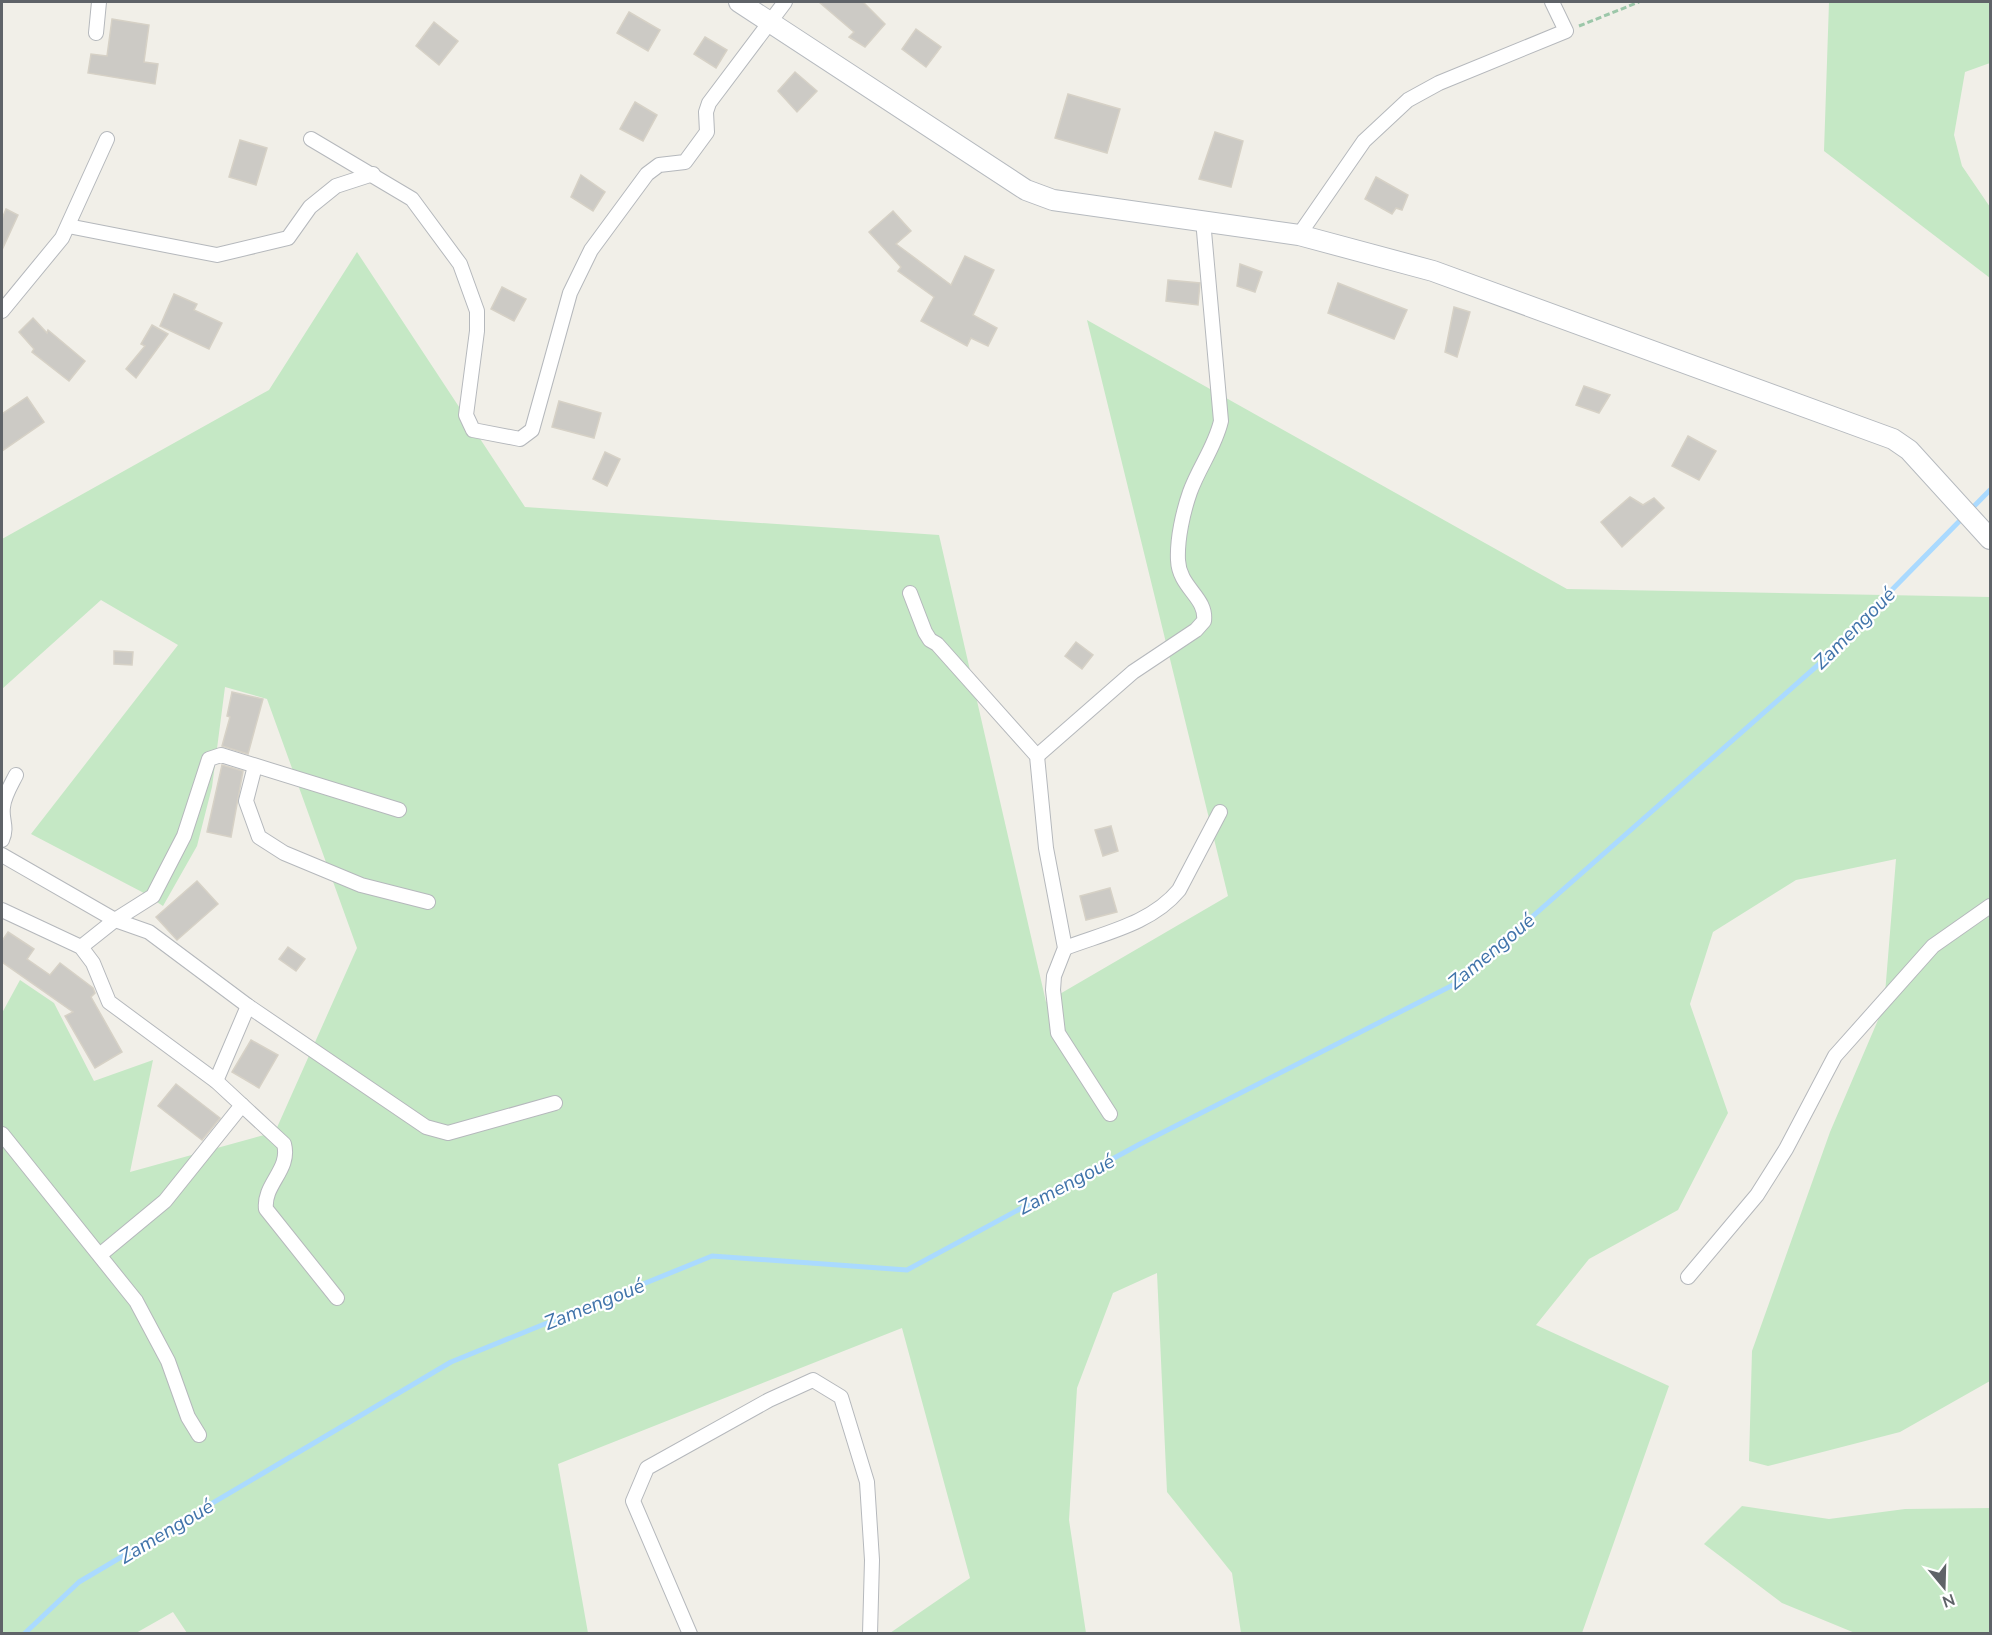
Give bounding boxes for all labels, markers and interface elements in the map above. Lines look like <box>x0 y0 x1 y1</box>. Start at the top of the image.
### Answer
water label: Zamengoué <box>1807 581 1902 675</box>
water label: Zamengoué <box>1442 907 1541 996</box>
water label: Zamengoué <box>1013 1147 1120 1221</box>
water label: Zamengoué <box>540 1272 649 1337</box>
water label: Zamengoué <box>114 1492 219 1570</box>
north arrow <box>1914 1557 1974 1617</box>
text: N <box>1939 1588 1958 1613</box>

